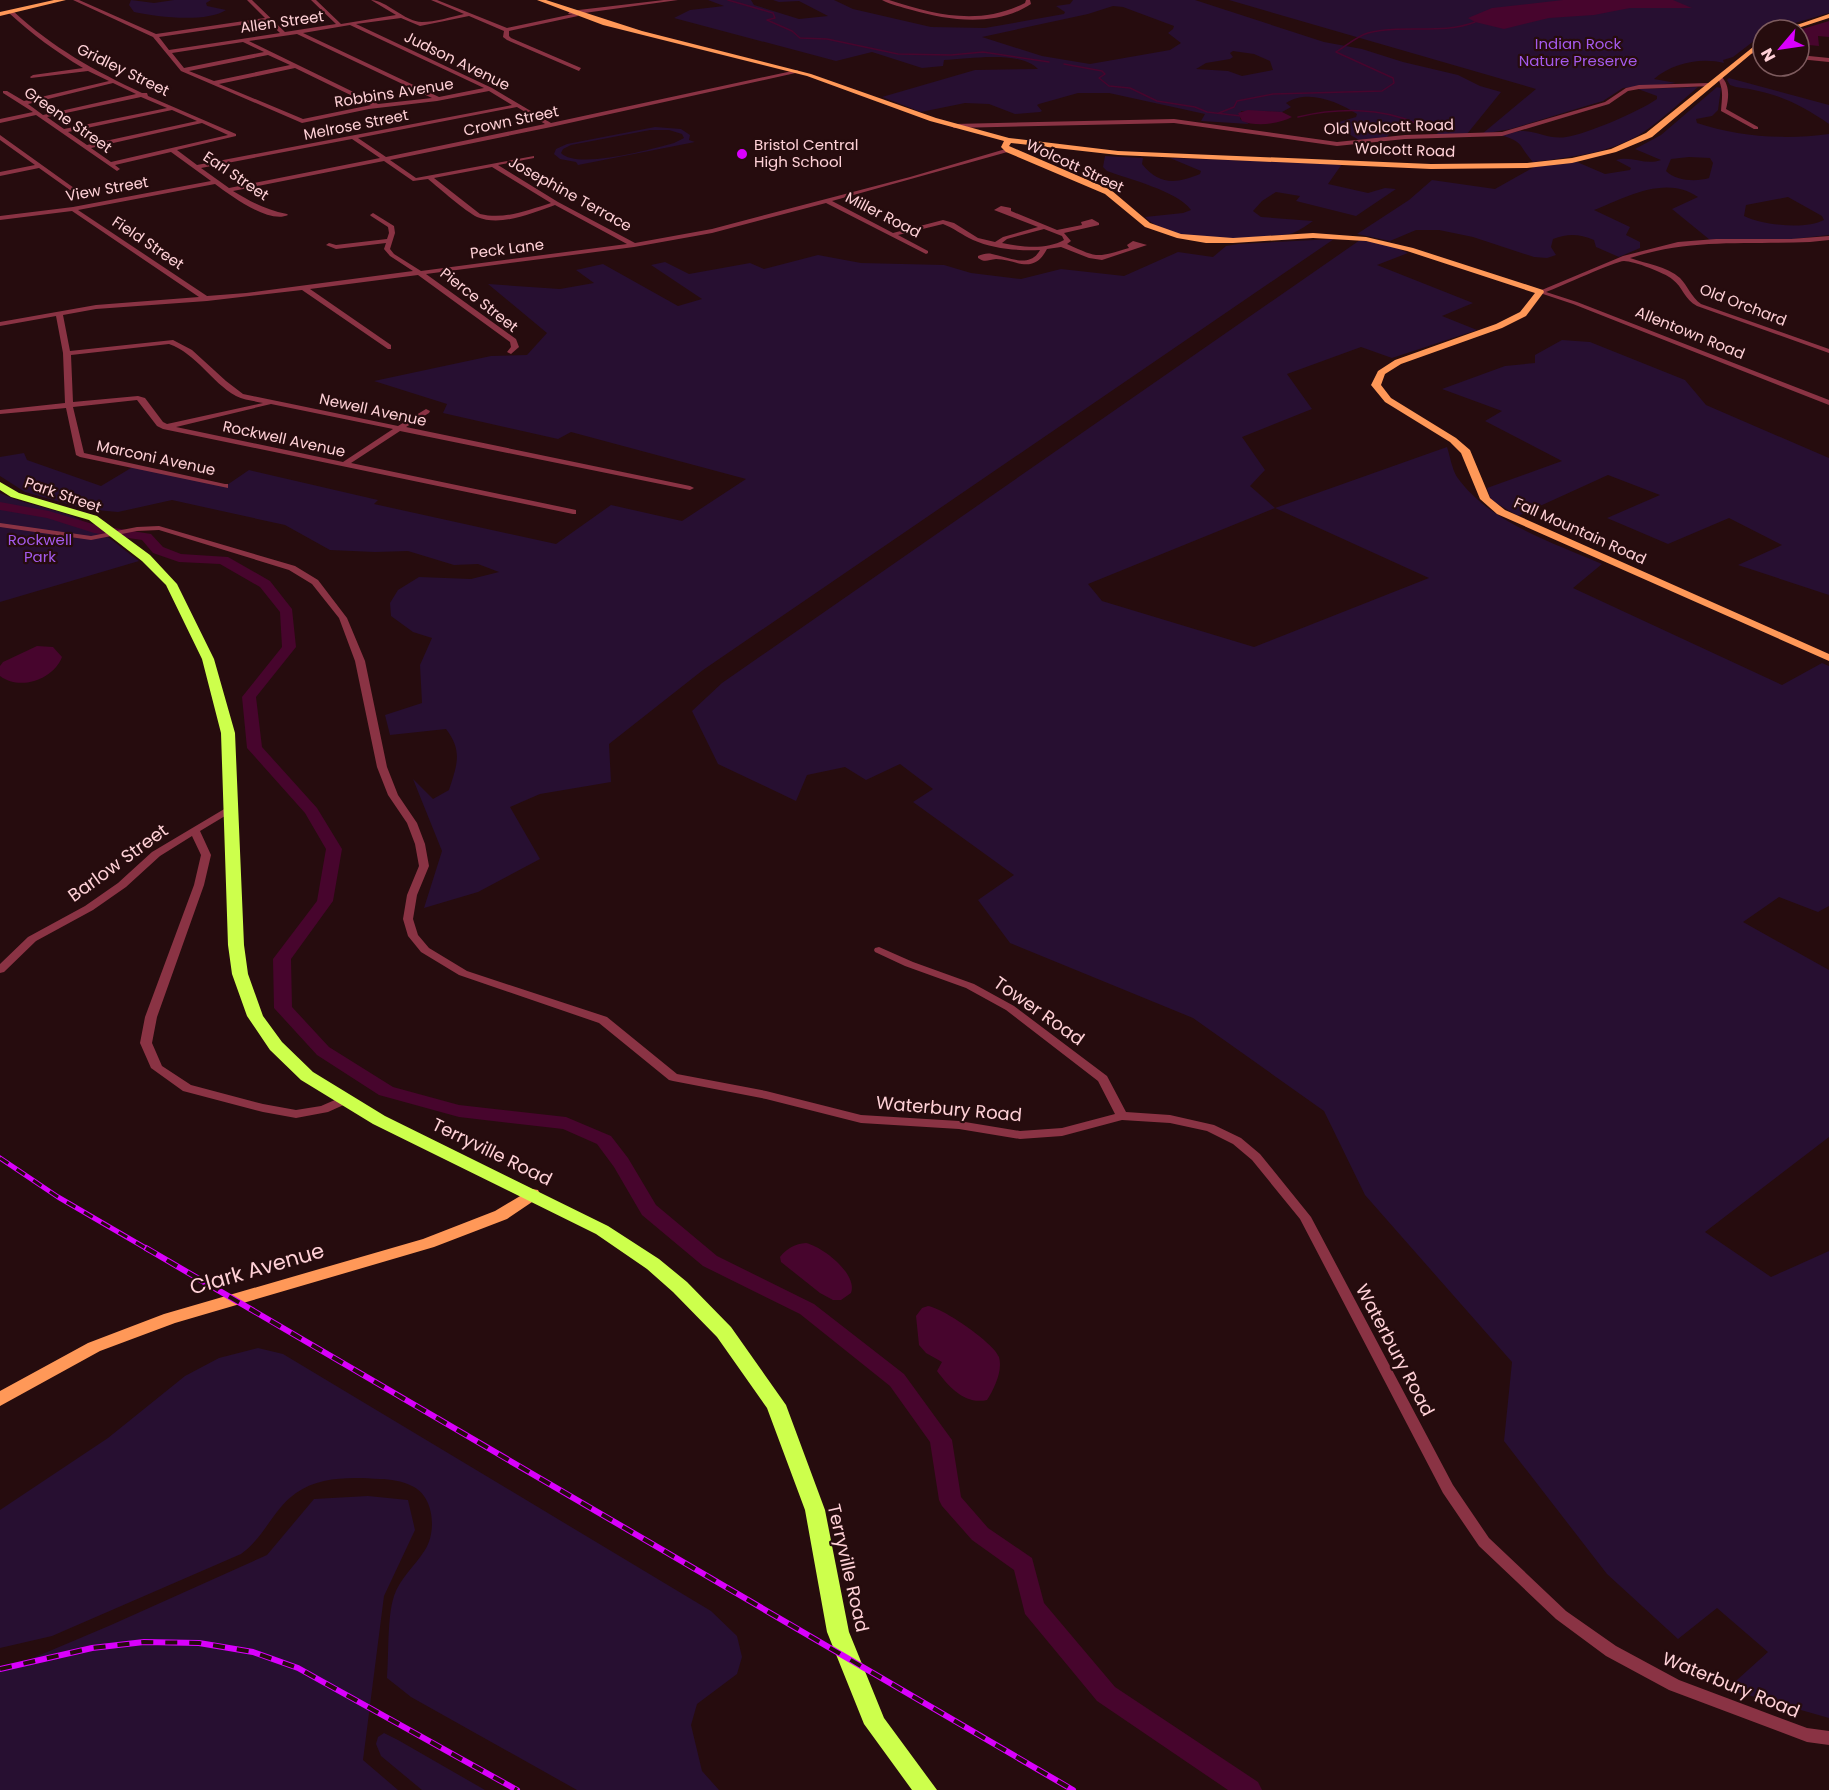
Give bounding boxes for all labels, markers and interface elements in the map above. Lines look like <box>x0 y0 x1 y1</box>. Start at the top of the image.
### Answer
street label: Allen Street <box>239 5 325 38</box>
north arrow <box>1751 18 1811 78</box>
street label: Judson Avenue <box>401 26 514 95</box>
park label: Indian Rock Nature Preserve <box>1519 33 1637 71</box>
street label: Gridley Street <box>73 38 173 101</box>
text: N <box>1755 44 1781 66</box>
street label: Robbins Avenue <box>333 73 455 112</box>
street label: Greene Street <box>20 82 116 158</box>
street label: Crown Street <box>461 100 560 141</box>
street label: Melrose Street <box>302 104 410 145</box>
street label: Old Wolcott Road <box>1324 114 1454 139</box>
place label: Bristol Central High School <box>754 134 858 172</box>
street label: Wolcott Street <box>1023 134 1127 197</box>
street label: Wolcott Road <box>1354 137 1456 162</box>
street label: Earl Street <box>199 146 273 205</box>
marker: Bristol Central High School <box>735 147 749 161</box>
street label: Josephine Terrace <box>505 151 636 236</box>
street label: View Street <box>64 171 150 206</box>
street label: Miller Road <box>842 187 924 242</box>
street label: Field Street <box>108 211 188 274</box>
street label: Peck Lane <box>469 234 545 263</box>
street label: Pierce Street <box>436 263 523 337</box>
street label: Old Orchard <box>1697 278 1790 331</box>
street label: Allentown Road <box>1632 301 1748 364</box>
street label: Newell Avenue <box>318 388 429 431</box>
street label: Rockwell Avenue <box>221 415 347 462</box>
street label: Marconi Avenue <box>95 435 217 480</box>
street label: Park Street <box>22 472 104 517</box>
street label: Fall Mountain Road <box>1511 492 1650 569</box>
park label: Rockwell Park <box>8 529 72 567</box>
street label: Barlow Street <box>63 818 173 907</box>
street label: Tower Road <box>989 970 1090 1051</box>
street label: Waterbury Road <box>875 1090 1023 1127</box>
street label: Terryville Road <box>428 1112 556 1191</box>
street label: Clark Avenue <box>186 1235 328 1302</box>
street label: Waterbury Road <box>1350 1279 1441 1420</box>
street label: Terryville Road <box>822 1501 875 1634</box>
street label: Waterbury Road <box>1659 1646 1804 1724</box>

